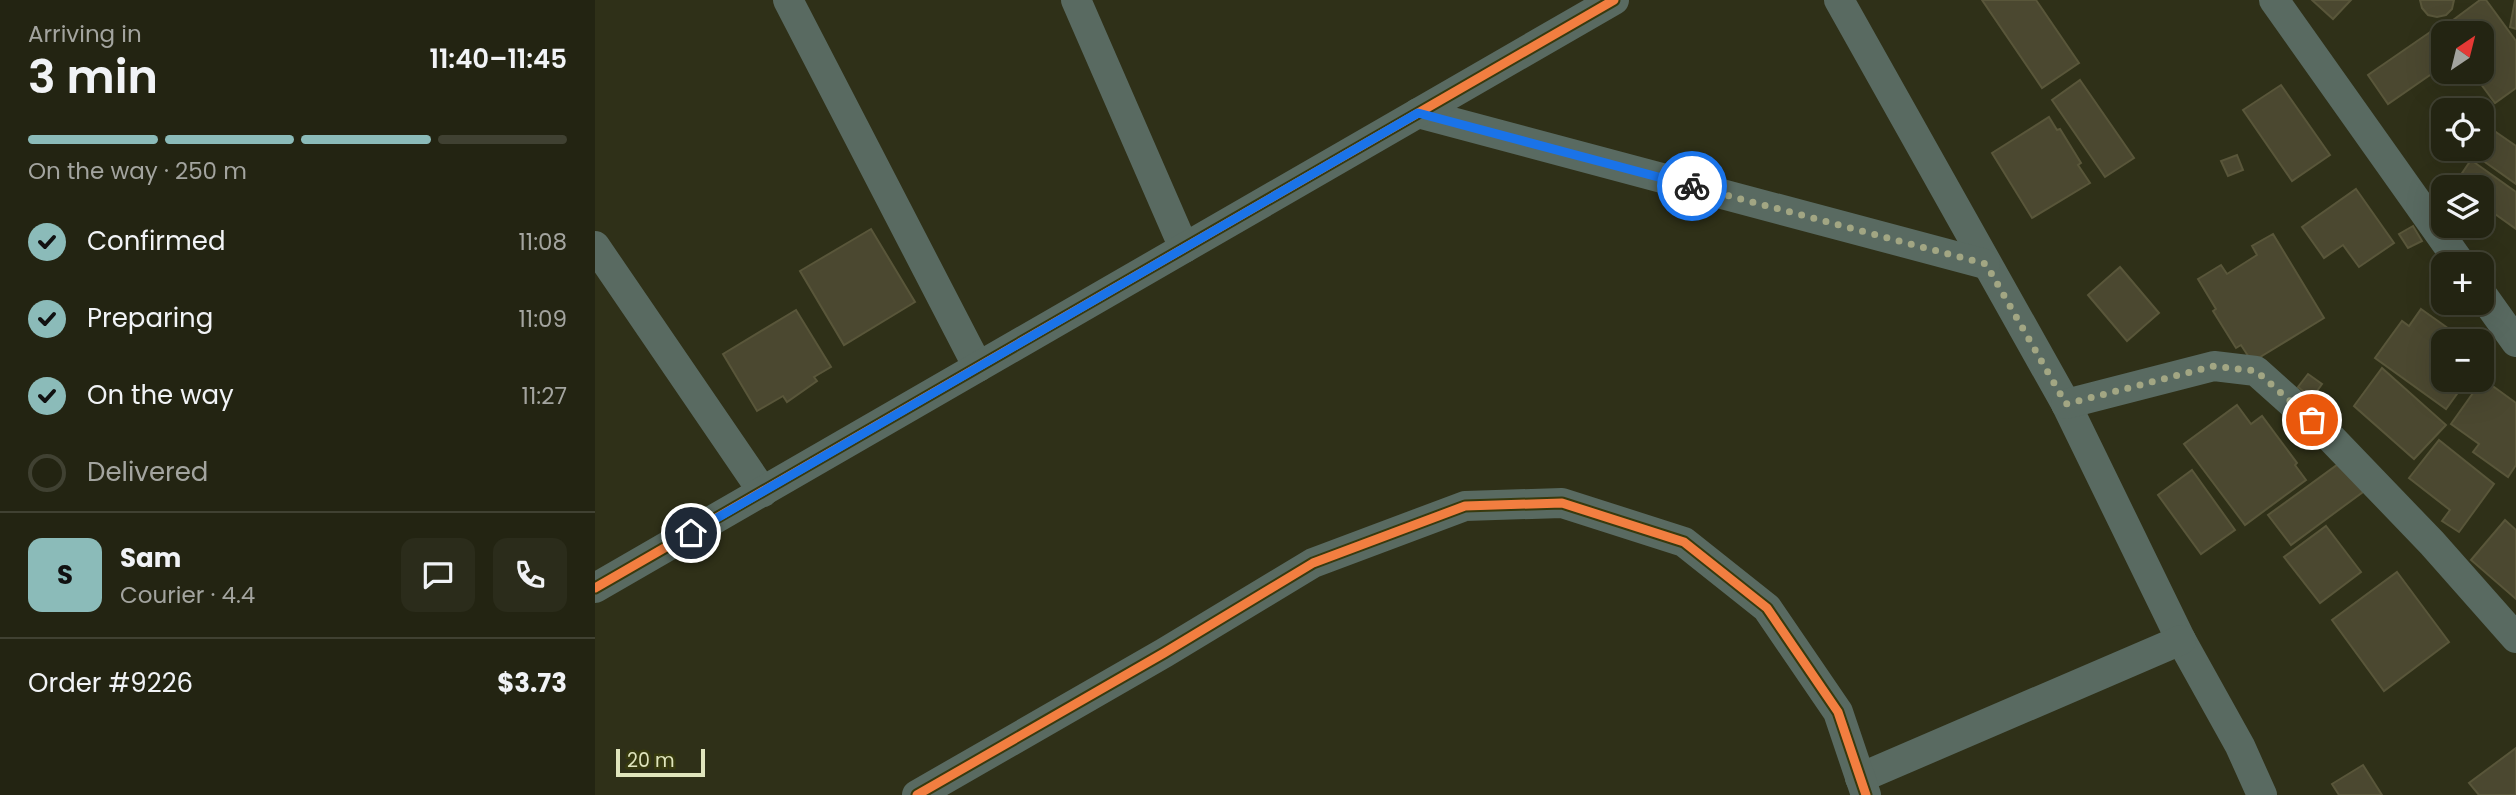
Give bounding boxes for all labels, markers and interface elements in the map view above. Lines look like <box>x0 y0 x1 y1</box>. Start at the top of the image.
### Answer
text: Arriving in <box>28 18 142 50</box>
north arrow <box>2431 21 2494 84</box>
map controls <box>2431 21 2494 392</box>
text: 11:40–11:45 <box>430 41 567 77</box>
text: 3 min <box>28 45 158 109</box>
button: locate <box>2431 98 2494 161</box>
courier <box>1657 151 1727 221</box>
text: On the way · 250 m <box>28 155 247 187</box>
icon: bike <box>1673 167 1711 205</box>
button: layers <box>2431 175 2494 238</box>
icon: check <box>28 223 66 261</box>
text: Confirmed <box>87 223 225 259</box>
text: 11:08 <box>518 226 567 258</box>
button: + <box>2431 252 2494 315</box>
icon: check <box>28 300 66 338</box>
text: Preparing <box>87 300 213 336</box>
text: 11:09 <box>518 303 567 335</box>
button: − <box>2431 329 2494 392</box>
icon: check <box>28 377 66 415</box>
text: On the way <box>87 377 234 413</box>
text: 11:27 <box>522 380 567 412</box>
pin <box>2282 390 2342 450</box>
icon: bag <box>2293 401 2331 439</box>
text: Delivered <box>87 454 208 490</box>
pin <box>661 503 721 563</box>
icon: home <box>672 514 710 552</box>
button: chat <box>401 538 475 612</box>
button: phone <box>493 538 567 612</box>
text: Sam <box>120 540 181 576</box>
text: S <box>57 557 73 593</box>
text: Courier · 4.4 <box>120 579 255 611</box>
text: Order #9226 <box>28 665 193 701</box>
text: $3.73 <box>497 665 567 701</box>
scale bar <box>616 746 705 778</box>
text: 20 m <box>627 747 675 774</box>

